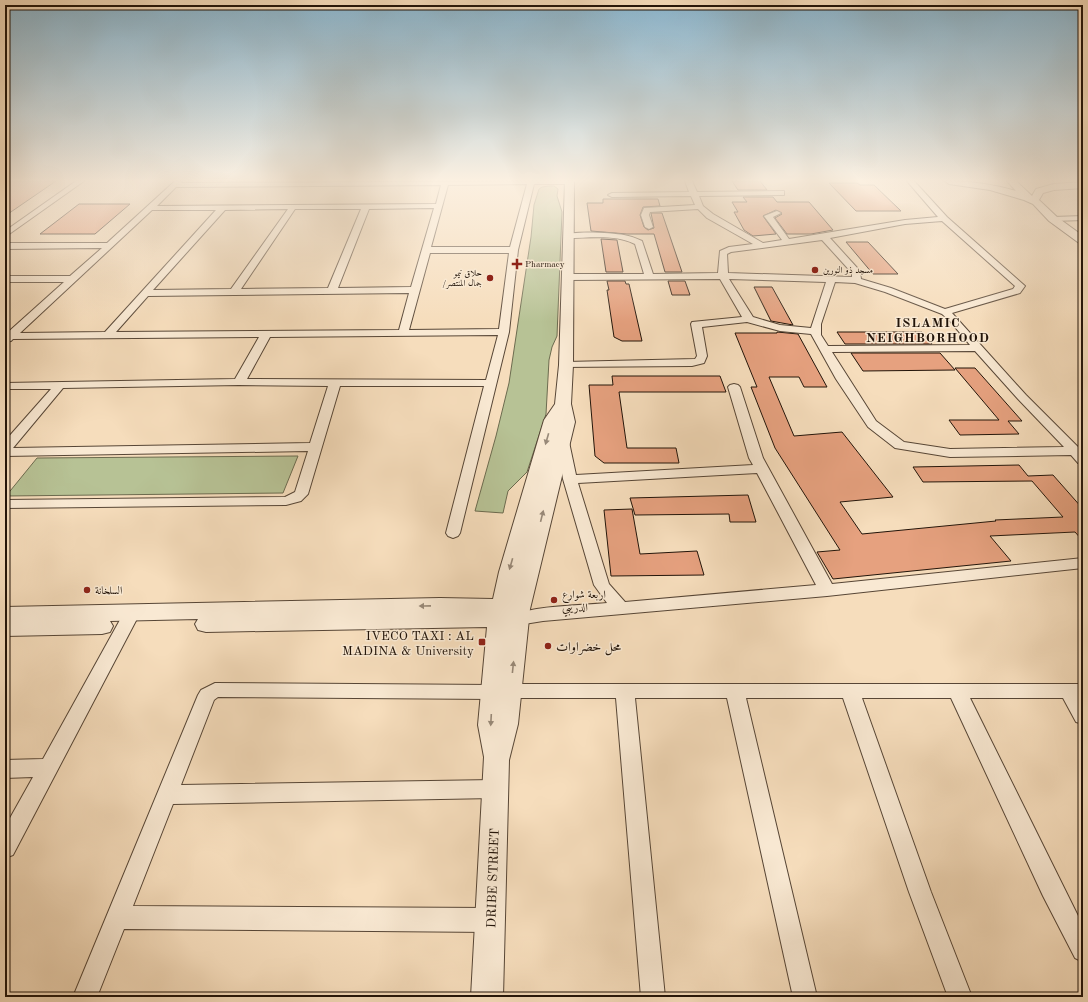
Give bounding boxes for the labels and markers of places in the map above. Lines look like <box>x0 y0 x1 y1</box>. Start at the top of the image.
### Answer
marker: Pharmacy <box>512 259 522 269</box>
place label: Pharmacy <box>525 260 565 269</box>
marker: مسجد ذو النورين <box>810 265 820 275</box>
place label: مسجد ذو النورين <box>823 266 873 276</box>
place label: حلاق نيمو /جمال المنتصر <box>442 269 482 289</box>
marker: حلاق نيمو /جمال المنتصر <box>485 273 495 283</box>
marker: السلخانة <box>82 585 92 595</box>
place label: السلخانة <box>95 586 122 597</box>
place label: اربعة شوارع الدريبي <box>562 590 606 617</box>
marker: اربعة شوارع الدريبي <box>549 595 559 605</box>
place label: IVECO TAXI : AL MADINA & University <box>342 630 474 658</box>
marker: IVECO TAXI : AL MADINA & University <box>477 637 487 647</box>
marker: محل خضراوات <box>543 641 553 651</box>
place label: محل خضراوات <box>556 641 621 656</box>

